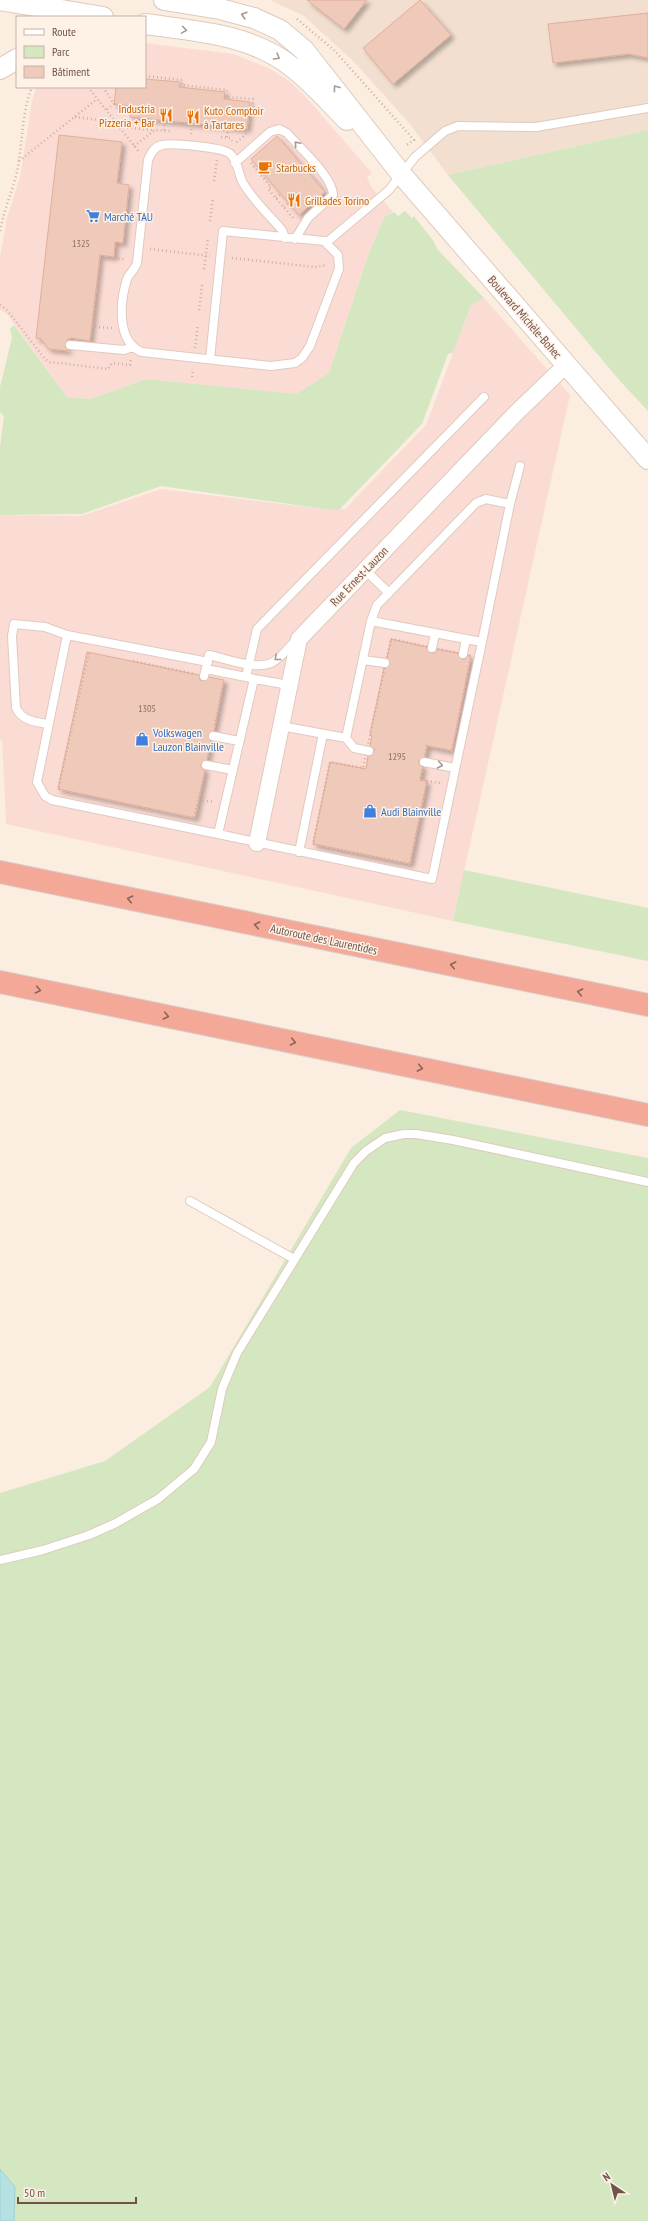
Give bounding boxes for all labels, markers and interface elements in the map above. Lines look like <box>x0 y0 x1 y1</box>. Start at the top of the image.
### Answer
one-way arrow <box>241 11 248 20</box>
legend <box>16 16 146 88</box>
text: Route <box>52 24 76 39</box>
one-way arrow <box>180 25 187 33</box>
text: Parc <box>52 44 70 59</box>
one-way arrow <box>273 52 280 59</box>
text: Bâtiment <box>52 64 90 79</box>
one-way arrow <box>334 86 341 93</box>
place label: Industria Pizzeria + Bar <box>99 101 156 130</box>
place label: Kuto Comptoir à Tartares <box>204 103 264 132</box>
restaurant icon: Industria Pizzeria + Bar <box>158 107 174 123</box>
restaurant icon: Kuto Comptoir à Tartares <box>185 109 201 125</box>
one-way arrow <box>294 141 301 148</box>
cafe icon: Starbucks <box>257 159 273 175</box>
place label: Starbucks <box>276 160 316 175</box>
restaurant icon: Grillades Torino <box>286 192 302 208</box>
place label: Grillades Torino <box>305 193 369 208</box>
supermarket icon: Marché TAU <box>85 208 101 224</box>
place label: Marché TAU <box>104 209 153 224</box>
house number: 1325 <box>72 237 90 250</box>
street label: Boulevard Michèle-Bohec <box>485 272 566 362</box>
street label: Rue Ernest-Lauzon <box>327 543 391 609</box>
one-way arrow <box>274 654 281 661</box>
house number: 1305 <box>138 702 156 715</box>
place label: Volkswagen Lauzon Blainville <box>152 725 224 754</box>
shop icon: Volkswagen Lauzon Blainville <box>134 731 150 747</box>
house number: 1295 <box>388 750 406 763</box>
one-way arrow <box>436 760 443 768</box>
shop icon: Audi Blainville <box>362 803 378 819</box>
place label: Audi Blainville <box>381 804 441 819</box>
one-way arrow <box>126 895 133 903</box>
street label: Autoroute des Laurentides <box>269 920 379 958</box>
one-way arrow <box>254 921 260 929</box>
one-way arrow <box>450 962 456 970</box>
one-way arrow <box>35 985 41 993</box>
one-way arrow <box>577 988 583 996</box>
one-way arrow <box>162 1011 169 1019</box>
one-way arrow <box>290 1037 296 1046</box>
one-way arrow <box>417 1063 423 1072</box>
north arrow <box>592 2165 632 2205</box>
text: N <box>600 2169 613 2184</box>
scale bar <box>18 2179 136 2205</box>
text: 50 m <box>24 2185 45 2200</box>

